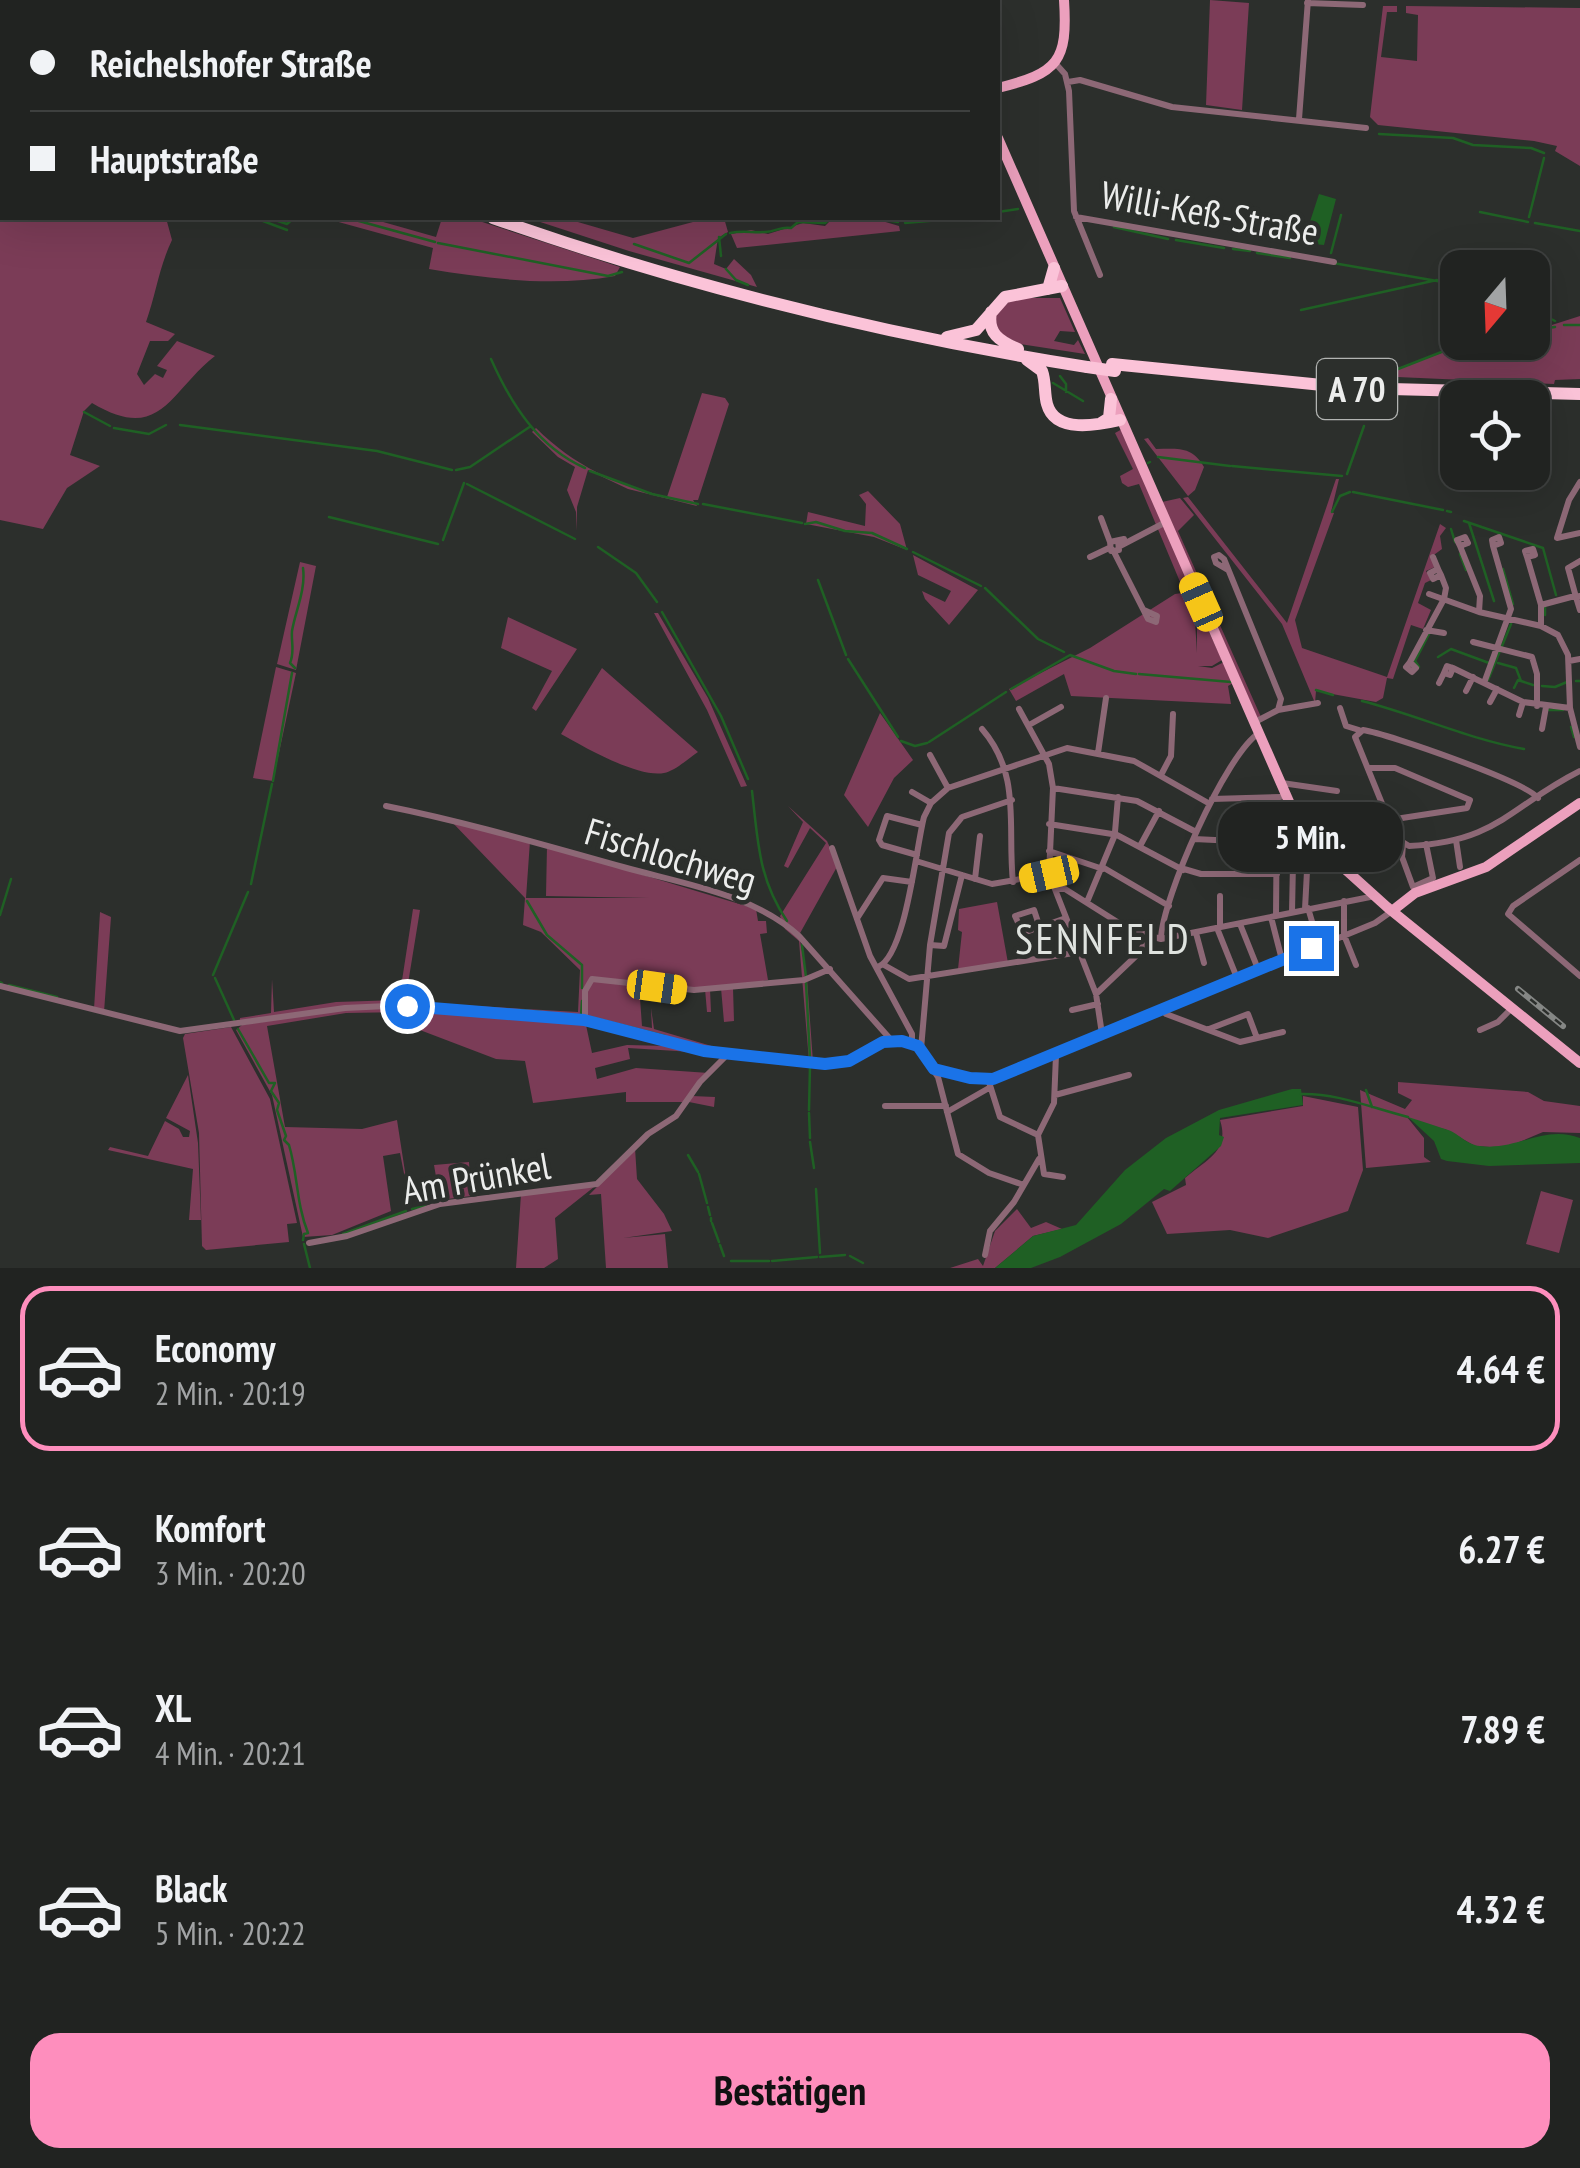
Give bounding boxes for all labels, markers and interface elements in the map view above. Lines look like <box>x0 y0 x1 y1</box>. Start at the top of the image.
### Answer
text: Reichelshofer Straße <box>90 38 372 87</box>
text: Hauptstraße <box>90 134 259 183</box>
street label: Willi-Keß-Straße <box>1097 169 1323 255</box>
north arrow <box>1440 250 1550 360</box>
map controls <box>1440 250 1550 490</box>
road number: A 70 <box>1317 359 1397 419</box>
button: locate <box>1440 380 1550 490</box>
car <box>1175 568 1227 636</box>
callout: 5 Min. <box>1218 803 1404 873</box>
street label: Fischlochweg <box>579 806 763 904</box>
text: 5 Min. <box>1275 816 1346 858</box>
car <box>1016 853 1082 895</box>
district label: SENNFELD <box>1015 911 1191 966</box>
route end <box>1289 926 1334 971</box>
car <box>625 968 689 1006</box>
route start <box>385 984 430 1029</box>
street label: Am Prünkel <box>398 1140 554 1214</box>
text: Economy <box>155 1323 275 1372</box>
icon: car <box>35 1324 125 1414</box>
text: 4.64 € <box>1456 1344 1545 1393</box>
text: 2 Min. · 20:19 <box>155 1372 306 1414</box>
text: Komfort <box>155 1503 266 1552</box>
icon: car <box>35 1504 125 1594</box>
text: 6.27 € <box>1458 1524 1545 1573</box>
text: 3 Min. · 20:20 <box>155 1552 306 1594</box>
text: XL <box>155 1683 191 1732</box>
icon: car <box>35 1684 125 1774</box>
text: 7.89 € <box>1460 1704 1545 1753</box>
text: 4 Min. · 20:21 <box>155 1732 306 1774</box>
text: Black <box>155 1863 228 1912</box>
icon: car <box>35 1864 125 1954</box>
text: 4.32 € <box>1456 1884 1545 1933</box>
text: 5 Min. · 20:22 <box>155 1912 306 1954</box>
button: Bestätigen <box>30 2033 1550 2148</box>

